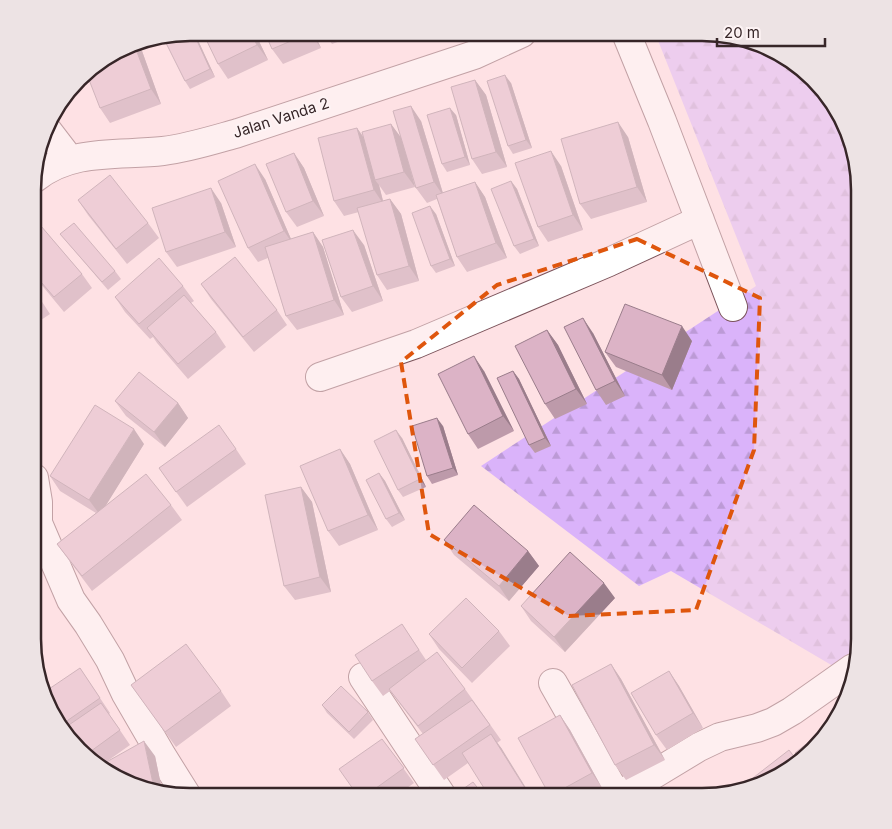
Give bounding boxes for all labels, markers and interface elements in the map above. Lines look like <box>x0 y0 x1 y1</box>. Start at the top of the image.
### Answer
scale bar <box>717 15 824 47</box>
text: 20 m <box>724 23 760 42</box>
street label: Jalan Vanda 2 <box>230 93 331 142</box>

